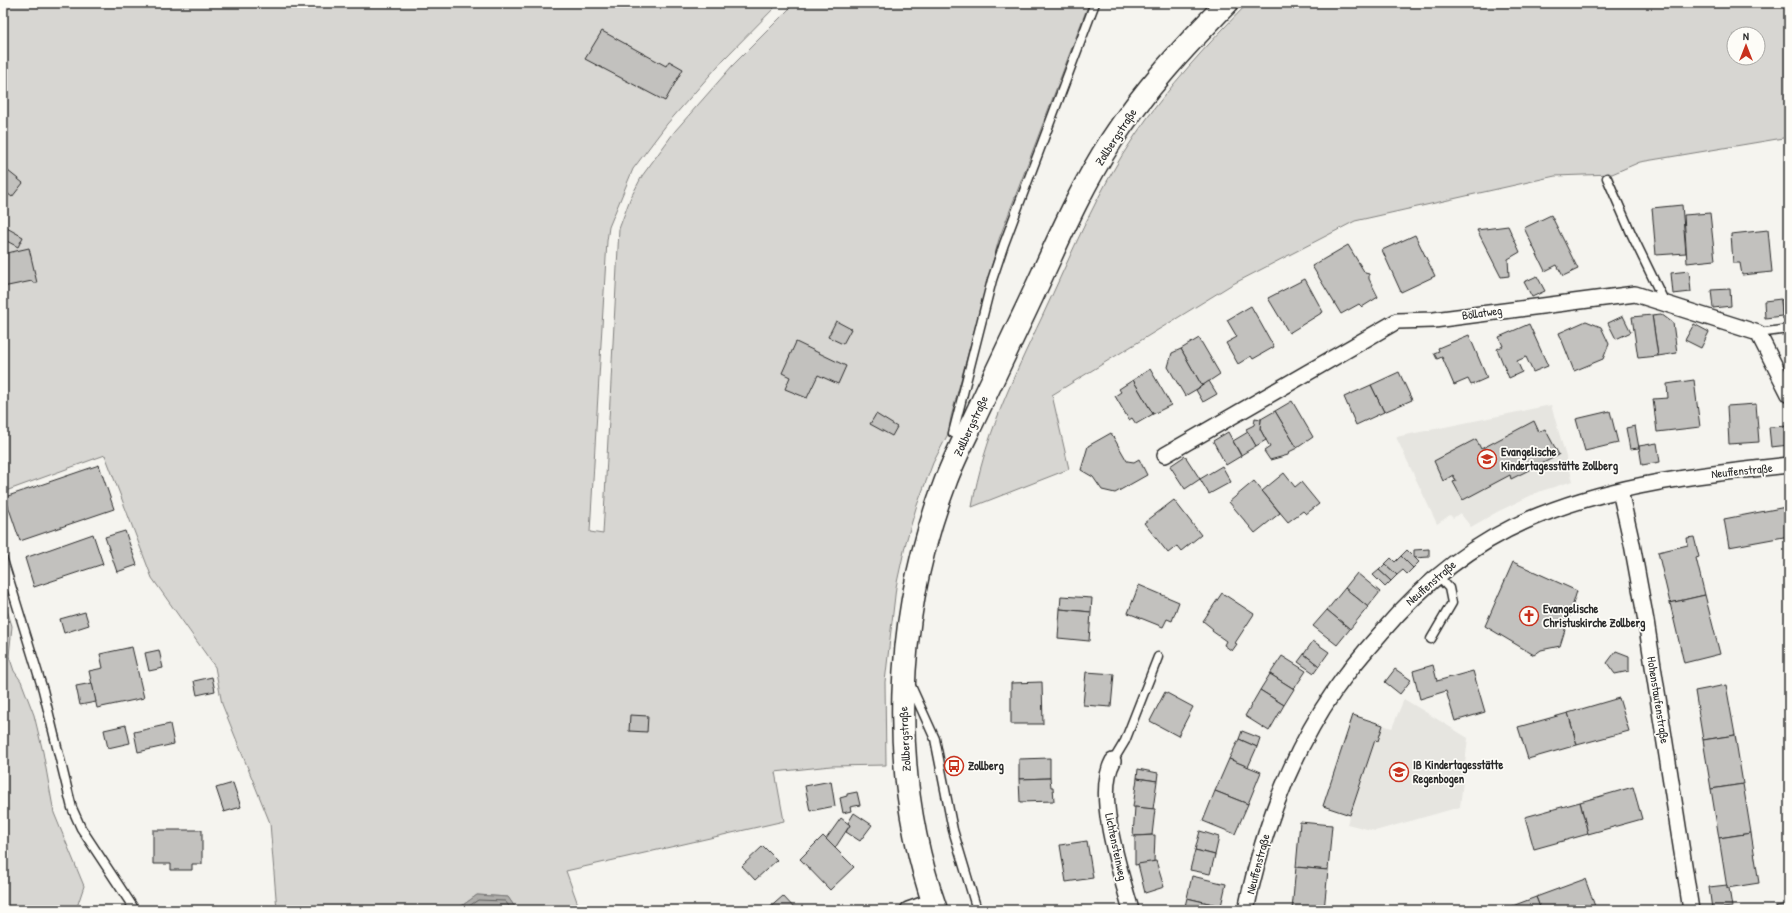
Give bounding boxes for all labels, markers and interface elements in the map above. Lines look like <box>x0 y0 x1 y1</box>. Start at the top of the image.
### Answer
north arrow <box>1726 26 1766 66</box>
text: N <box>1743 29 1749 43</box>
street label: Zollbergstraße <box>1091 105 1141 169</box>
street label: Böllatweg <box>1461 301 1503 324</box>
street label: Zollbergstraße <box>949 393 992 459</box>
place label: Evangelische Kindertagesstätte Zollberg <box>1501 443 1619 475</box>
school or university icon: Evangelische Kindertagesstätte Zollberg <box>1476 448 1498 470</box>
street label: Neuffenstraße <box>1710 459 1774 482</box>
street label: Neuffenstraße <box>1402 556 1460 609</box>
place label: Evangelische Christuskirche Zollberg <box>1543 600 1646 632</box>
church icon: Evangelische Christuskirche Zollberg <box>1518 605 1540 627</box>
street label: Hohenstaufenstraße <box>1643 655 1674 745</box>
street label: Zollbergstraße <box>894 706 915 772</box>
bus stop icon: Zollberg <box>943 755 965 777</box>
place label: IB Kindertagesstätte Regenbogen <box>1413 756 1503 788</box>
place label: Zollberg <box>968 757 1004 775</box>
school or university icon: IB Kindertagesstätte Regenbogen <box>1388 761 1410 783</box>
street label: Lichtensteinweg <box>1101 812 1132 882</box>
street label: Neuffenstraße <box>1241 832 1274 896</box>

